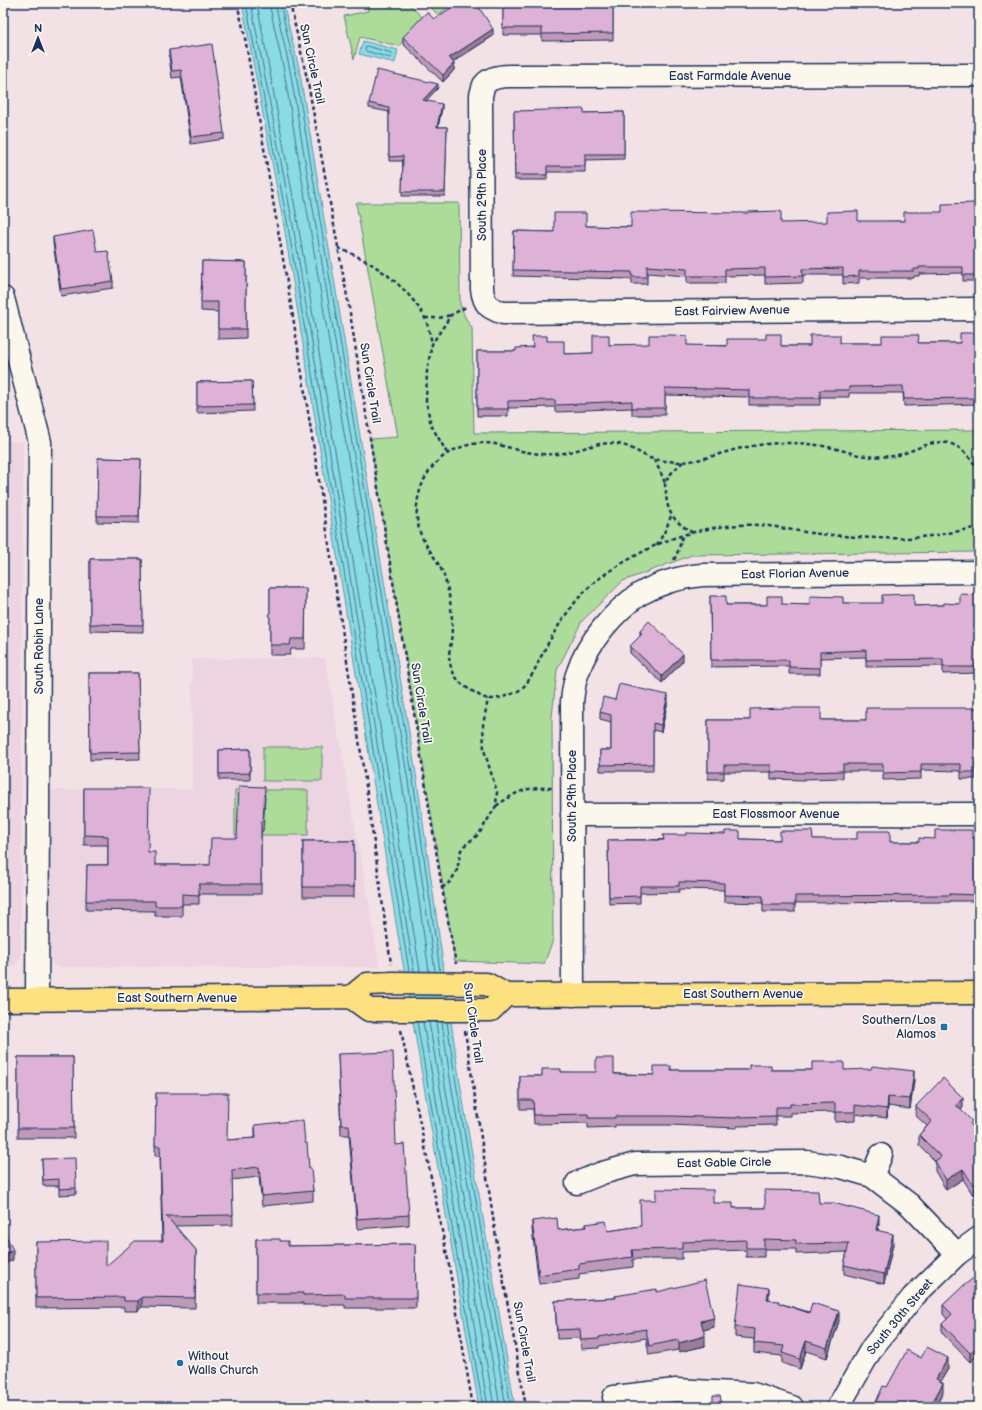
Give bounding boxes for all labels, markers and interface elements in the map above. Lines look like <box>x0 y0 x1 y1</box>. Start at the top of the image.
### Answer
north arrow <box>18 18 58 58</box>
text: N <box>34 22 42 35</box>
street label: Sun Circle Trail <box>296 23 328 105</box>
street label: East Farmdale Avenue <box>669 69 791 84</box>
street label: South 29th Place <box>475 149 490 241</box>
street label: East Fairview Avenue <box>674 302 790 320</box>
street label: Sun Circle Trail <box>356 342 384 424</box>
street label: East Florian Avenue <box>741 566 849 582</box>
street label: South Robin Lane <box>32 598 47 694</box>
street label: Sun Circle Trail <box>407 662 435 744</box>
street label: South 29th Place <box>565 750 580 842</box>
street label: East Flossmoor Avenue <box>712 807 840 822</box>
street label: Sun Circle Trail <box>460 982 486 1064</box>
street label: East Southern Avenue <box>683 987 803 1002</box>
street label: East Southern Avenue <box>117 991 237 1006</box>
place label: Southern/Los Alamos <box>862 1013 936 1042</box>
marker: Southern/Los Alamos <box>939 1022 949 1032</box>
street label: East Gable Circle <box>677 1155 771 1171</box>
street label: South 30th Street <box>864 1276 936 1358</box>
street label: Sun Circle Trail <box>510 1301 538 1383</box>
place label: Without Walls Church <box>188 1349 259 1378</box>
marker: Without Walls Church <box>175 1358 185 1368</box>

